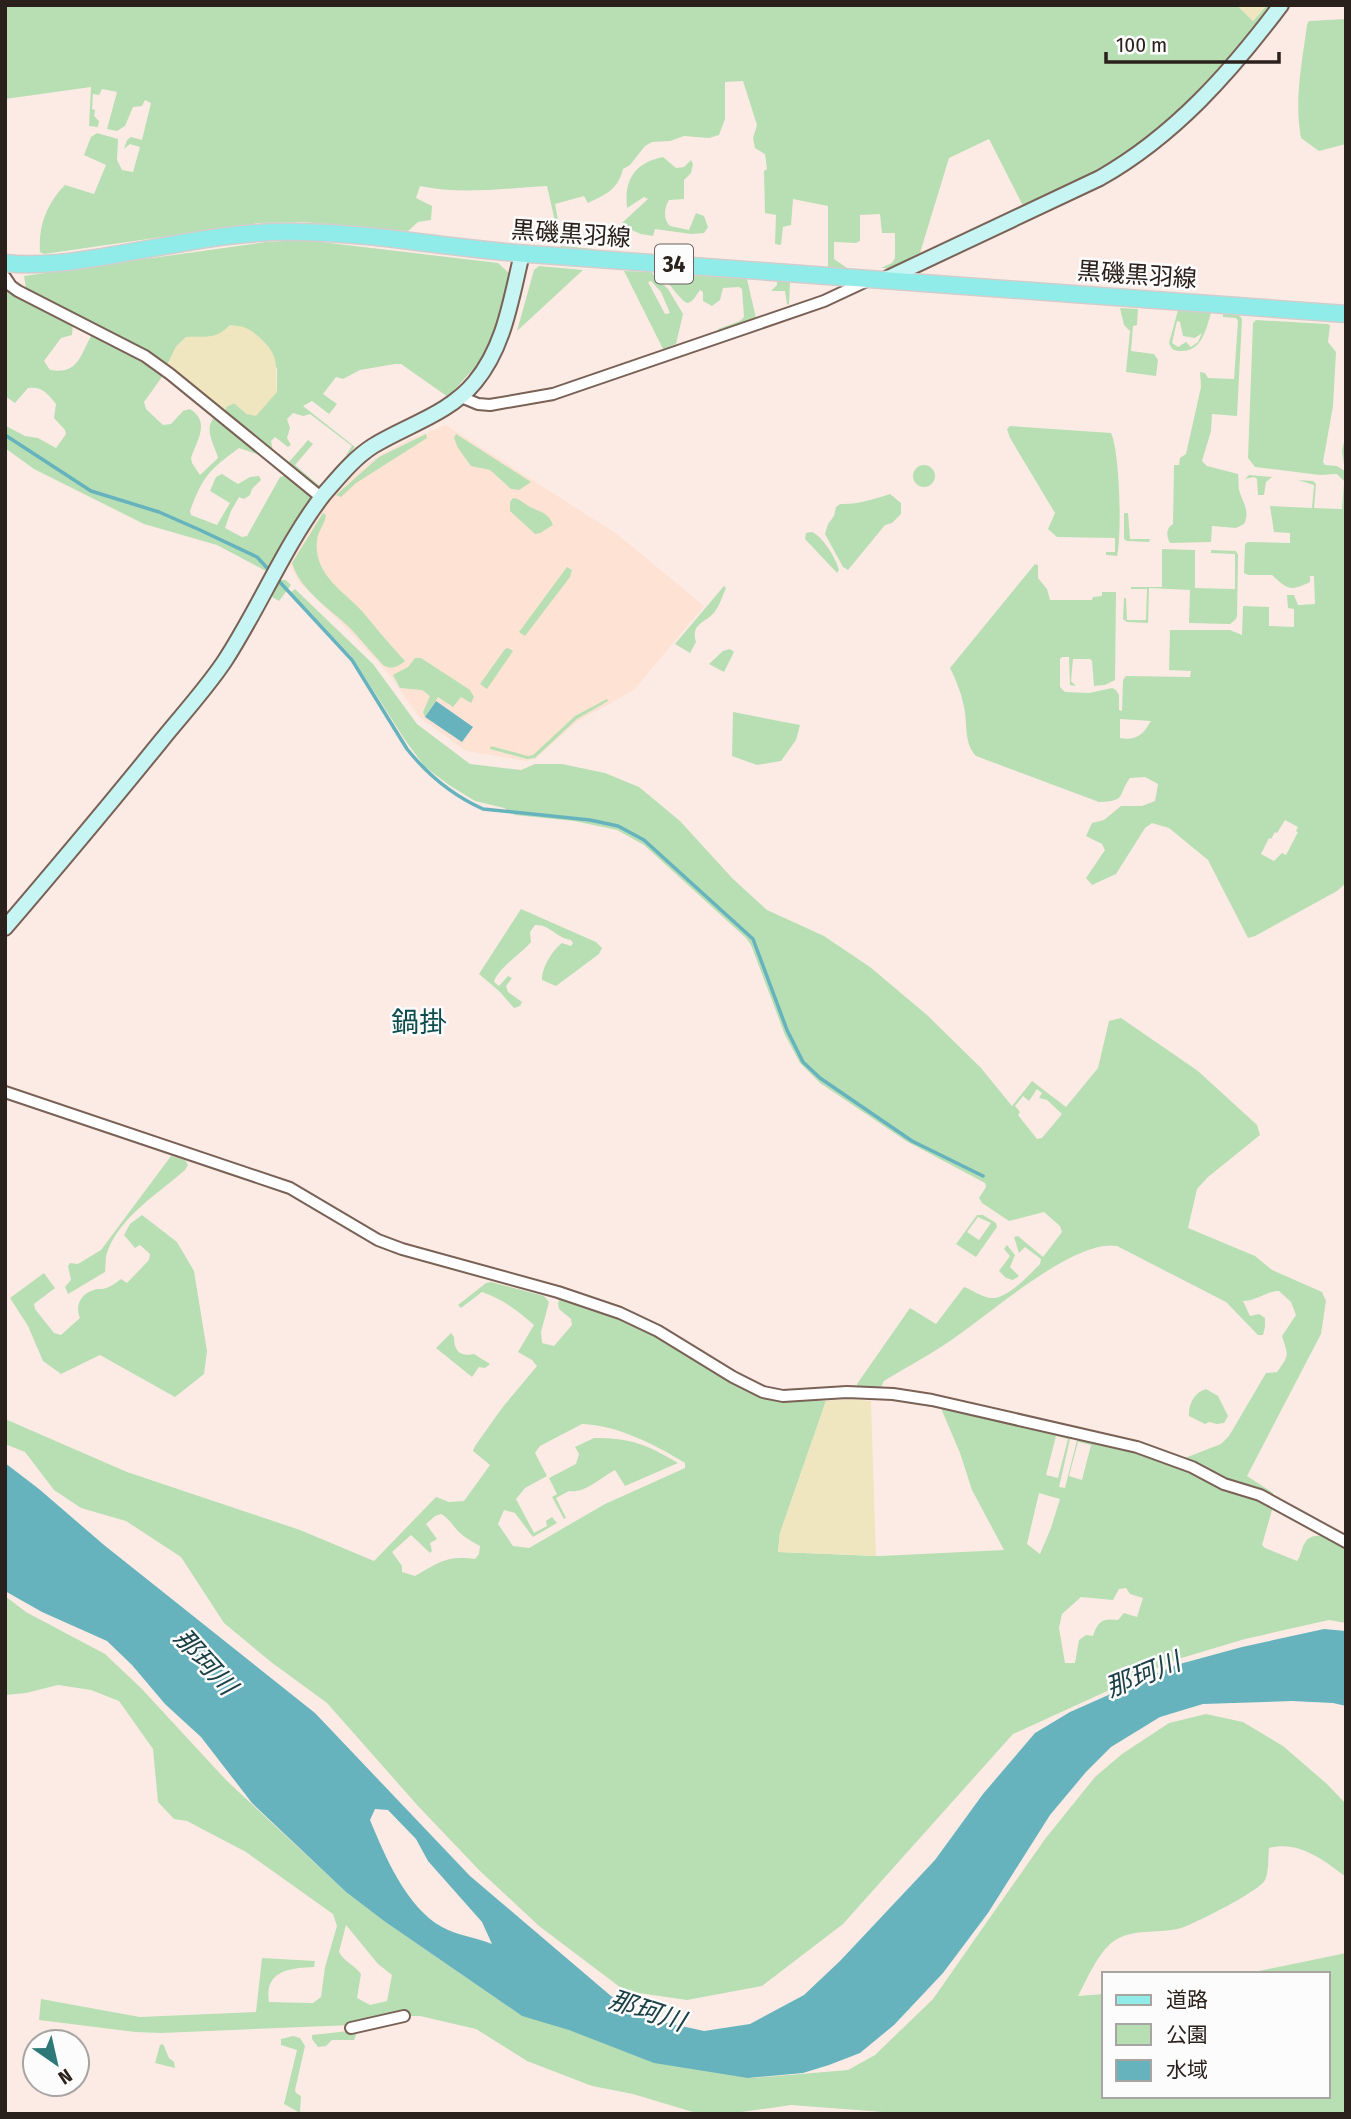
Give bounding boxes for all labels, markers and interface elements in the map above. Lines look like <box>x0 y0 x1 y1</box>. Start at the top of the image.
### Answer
scale bar <box>1106 21 1279 65</box>
text: 100 m <box>1116 32 1167 58</box>
street label: 黒磯黒羽線 <box>510 216 632 252</box>
road number: 34 <box>655 244 693 284</box>
street label: 黒磯黒羽線 <box>1076 257 1198 293</box>
district label: 鍋掛 <box>391 1006 447 1039</box>
water label: 那珂川 <box>167 1623 245 1704</box>
water label: 那珂川 <box>1101 1645 1188 1704</box>
legend <box>1102 1972 1330 2098</box>
water label: 那珂川 <box>605 1984 692 2039</box>
text: 道路 <box>1166 1987 1208 2013</box>
text: 公園 <box>1166 2022 1208 2048</box>
north arrow <box>21 2028 91 2098</box>
text: 水域 <box>1166 2057 1208 2083</box>
text: N <box>54 2064 76 2089</box>

